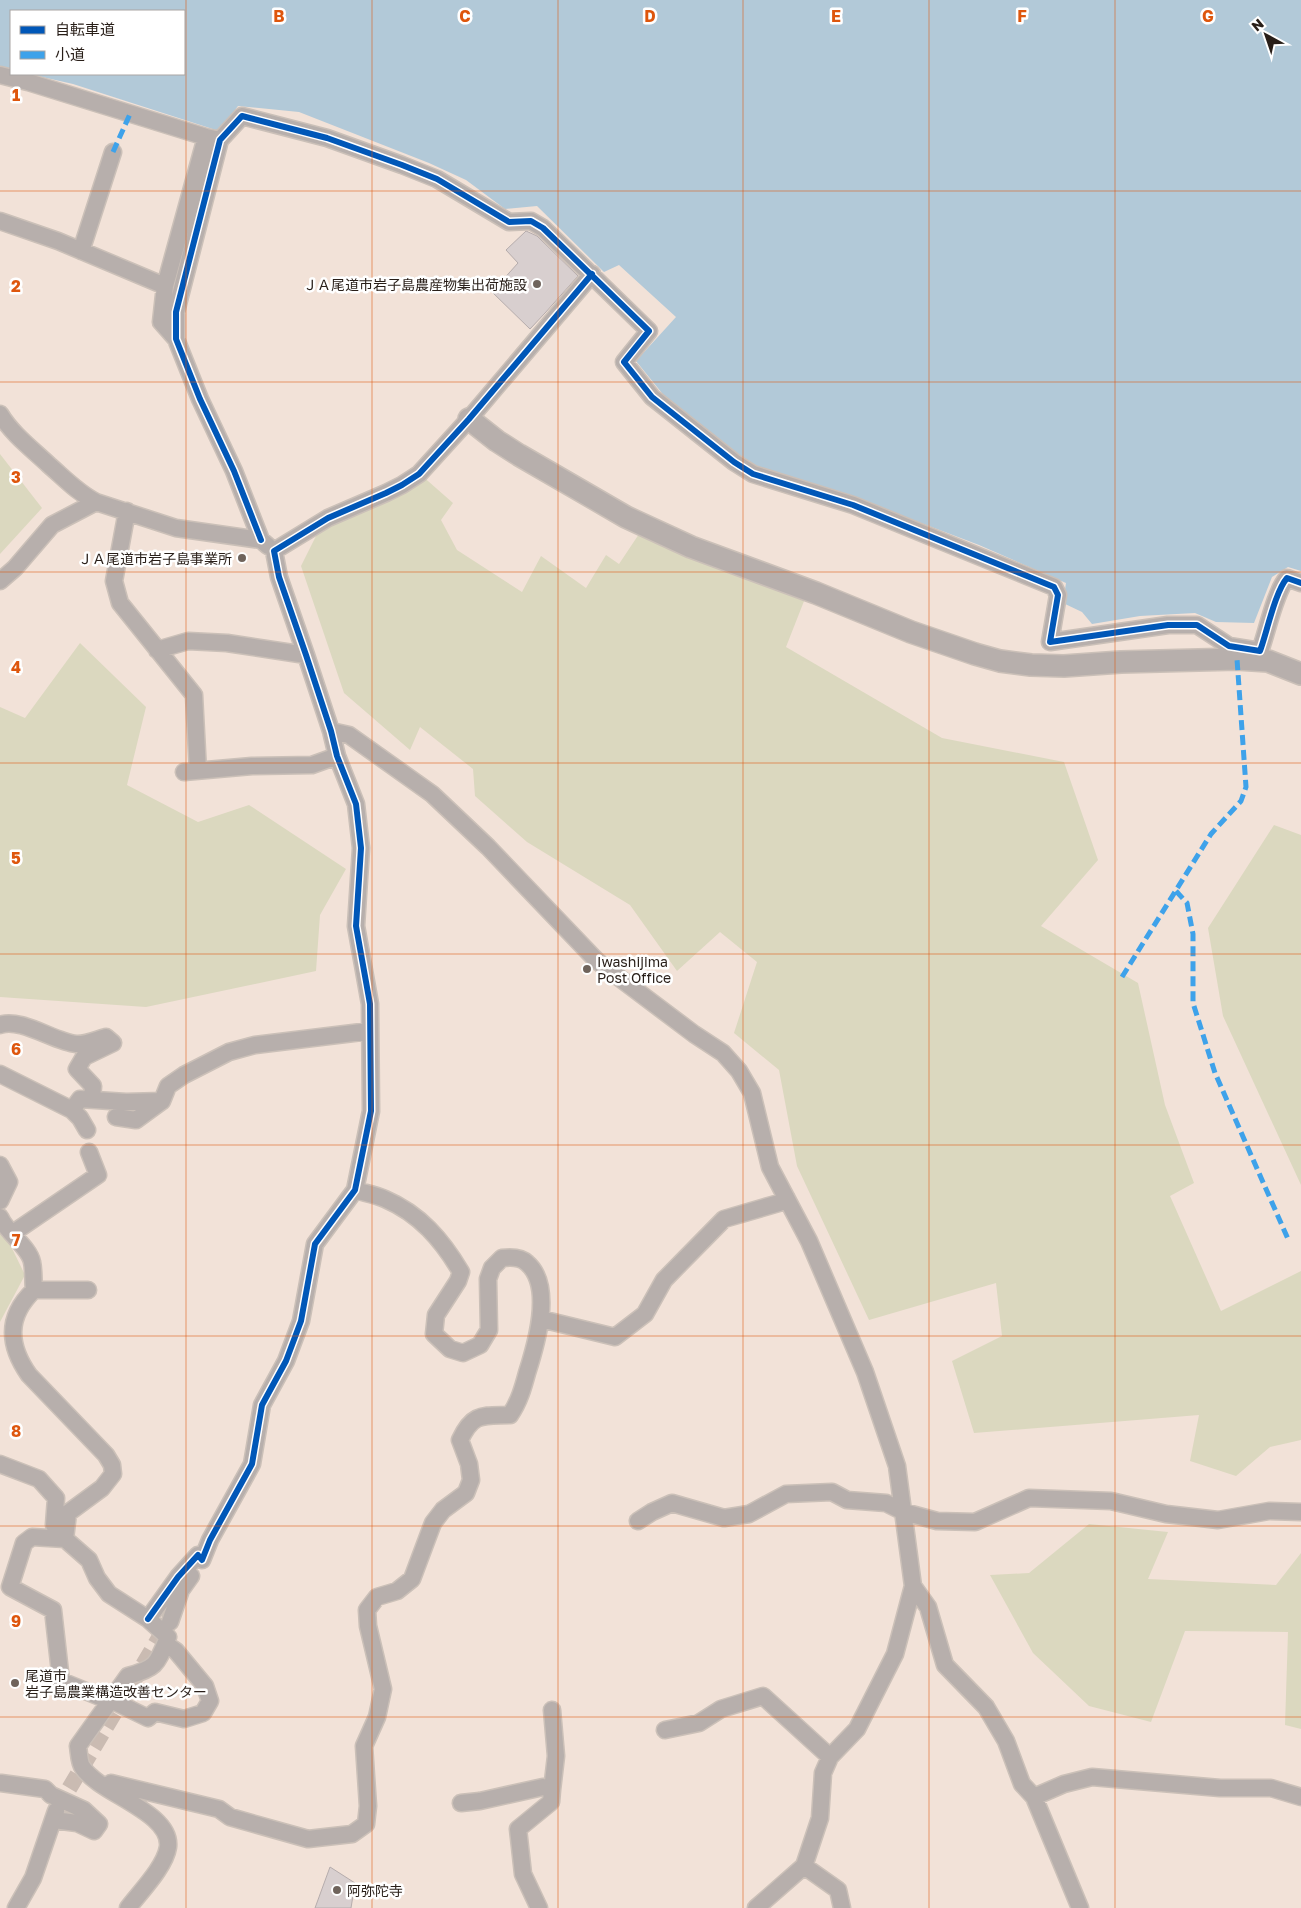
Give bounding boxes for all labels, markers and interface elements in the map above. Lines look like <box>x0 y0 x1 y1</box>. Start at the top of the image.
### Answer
text: B <box>273 6 285 26</box>
text: C <box>459 6 471 26</box>
text: D <box>644 6 656 26</box>
text: E <box>831 6 841 26</box>
text: F <box>1017 6 1027 26</box>
text: G <box>1202 6 1214 26</box>
legend <box>10 10 185 75</box>
north arrow <box>1241 10 1291 60</box>
text: N <box>1248 15 1267 35</box>
text: 自転車道 <box>55 20 115 38</box>
text: 小道 <box>55 45 85 63</box>
text: 1 <box>12 85 20 105</box>
text: 2 <box>11 276 21 296</box>
place label: ＪＡ尾道市岩子島農産物集出荷施設 <box>303 276 527 293</box>
marker: ＪＡ尾道市岩子島農産物集出荷施設 <box>531 278 543 290</box>
text: 3 <box>11 467 21 487</box>
place label: ＪＡ尾道市岩子島事業所 <box>78 550 232 567</box>
marker: ＪＡ尾道市岩子島事業所 <box>236 552 248 564</box>
text: 4 <box>11 657 21 677</box>
text: 5 <box>11 848 21 868</box>
place label: Iwashijima Post Office <box>597 953 671 986</box>
marker: Iwashijima Post Office <box>581 963 593 975</box>
text: 6 <box>11 1039 21 1059</box>
text: 7 <box>12 1230 21 1250</box>
text: 8 <box>11 1421 21 1441</box>
text: 9 <box>11 1611 21 1631</box>
place label: 尾道市 岩子島農業構造改善センター <box>25 1667 207 1700</box>
marker: 尾道市 岩子島農業構造改善センター <box>9 1677 21 1689</box>
place label: 阿弥陀寺 <box>347 1882 403 1899</box>
marker: 阿弥陀寺 <box>331 1884 343 1896</box>

